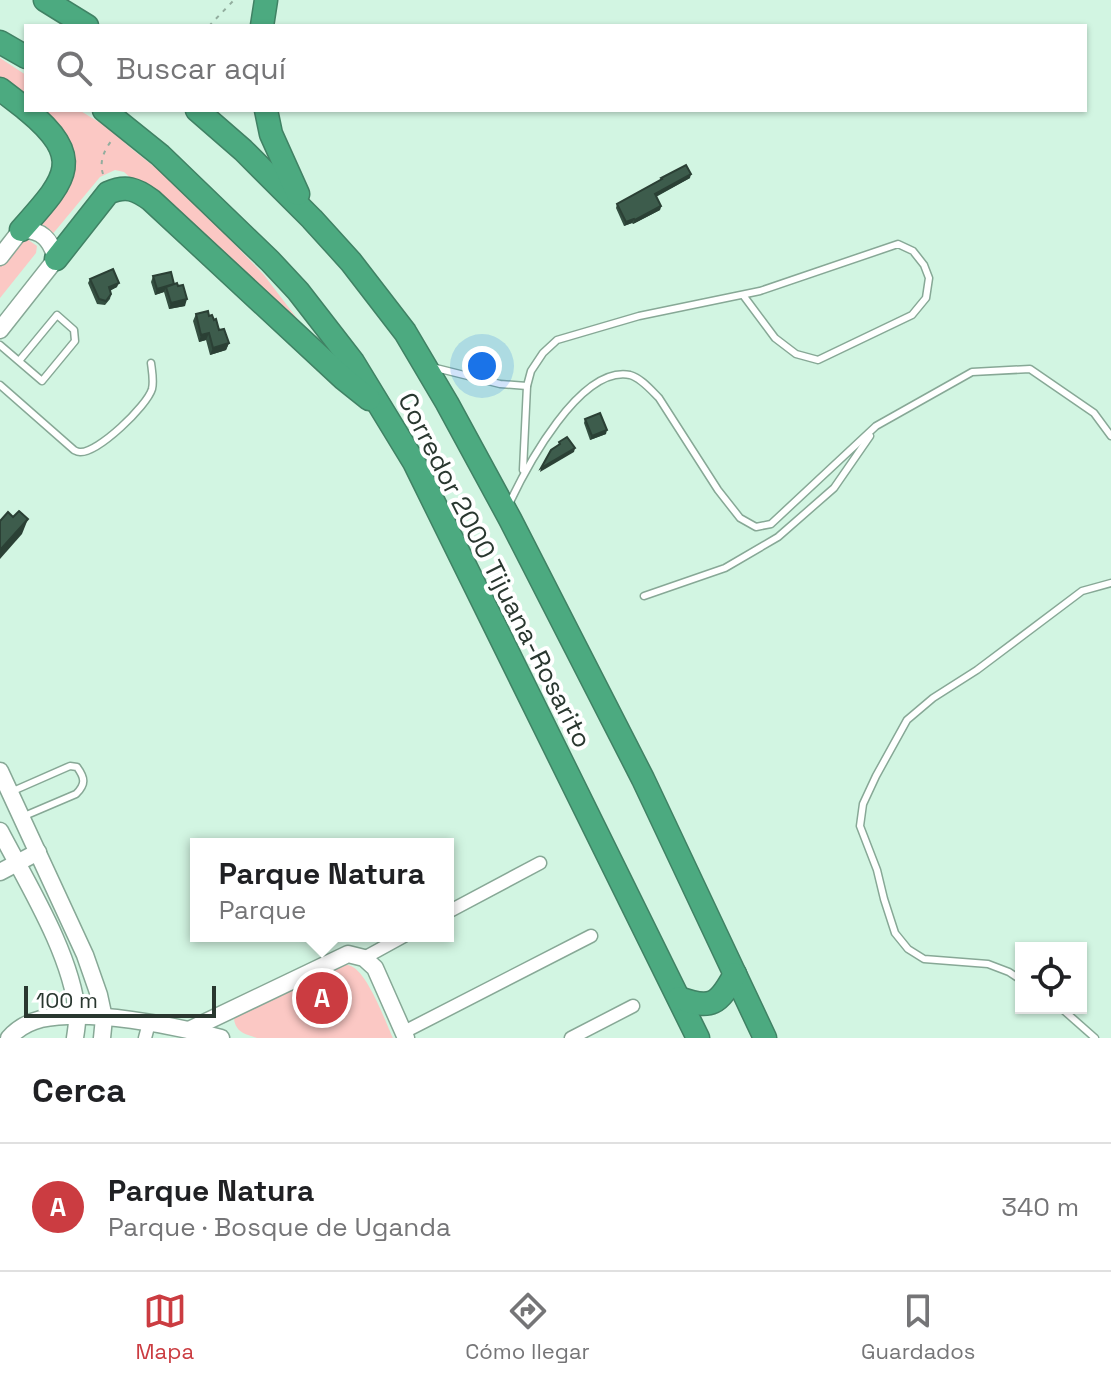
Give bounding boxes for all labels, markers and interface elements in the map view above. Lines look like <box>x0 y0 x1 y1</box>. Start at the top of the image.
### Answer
search box <box>24 24 1087 112</box>
icon: search <box>52 46 96 90</box>
text: Buscar aquí <box>116 49 286 88</box>
your location <box>462 346 502 386</box>
street label: Corredor 2000 Tijuana-Rosarito <box>390 387 600 753</box>
popup <box>190 838 454 942</box>
text: Parque Natura <box>219 854 425 893</box>
text: Parque <box>219 893 306 927</box>
map controls <box>1015 942 1087 1014</box>
button: locate <box>1015 942 1087 1014</box>
pin: A <box>296 968 348 1028</box>
scale bar <box>24 982 216 1018</box>
text: 100 m <box>36 986 98 1014</box>
text: Cerca <box>32 1069 126 1112</box>
text: Parque Natura <box>108 1171 314 1210</box>
text: A <box>50 1190 66 1224</box>
text: 340 m <box>1001 1190 1079 1224</box>
text: Parque · Bosque de Uganda <box>108 1210 451 1244</box>
tab: Mapa <box>136 1289 194 1365</box>
tab: Cómo llegar <box>465 1289 590 1365</box>
tab: Guardados <box>861 1289 975 1365</box>

